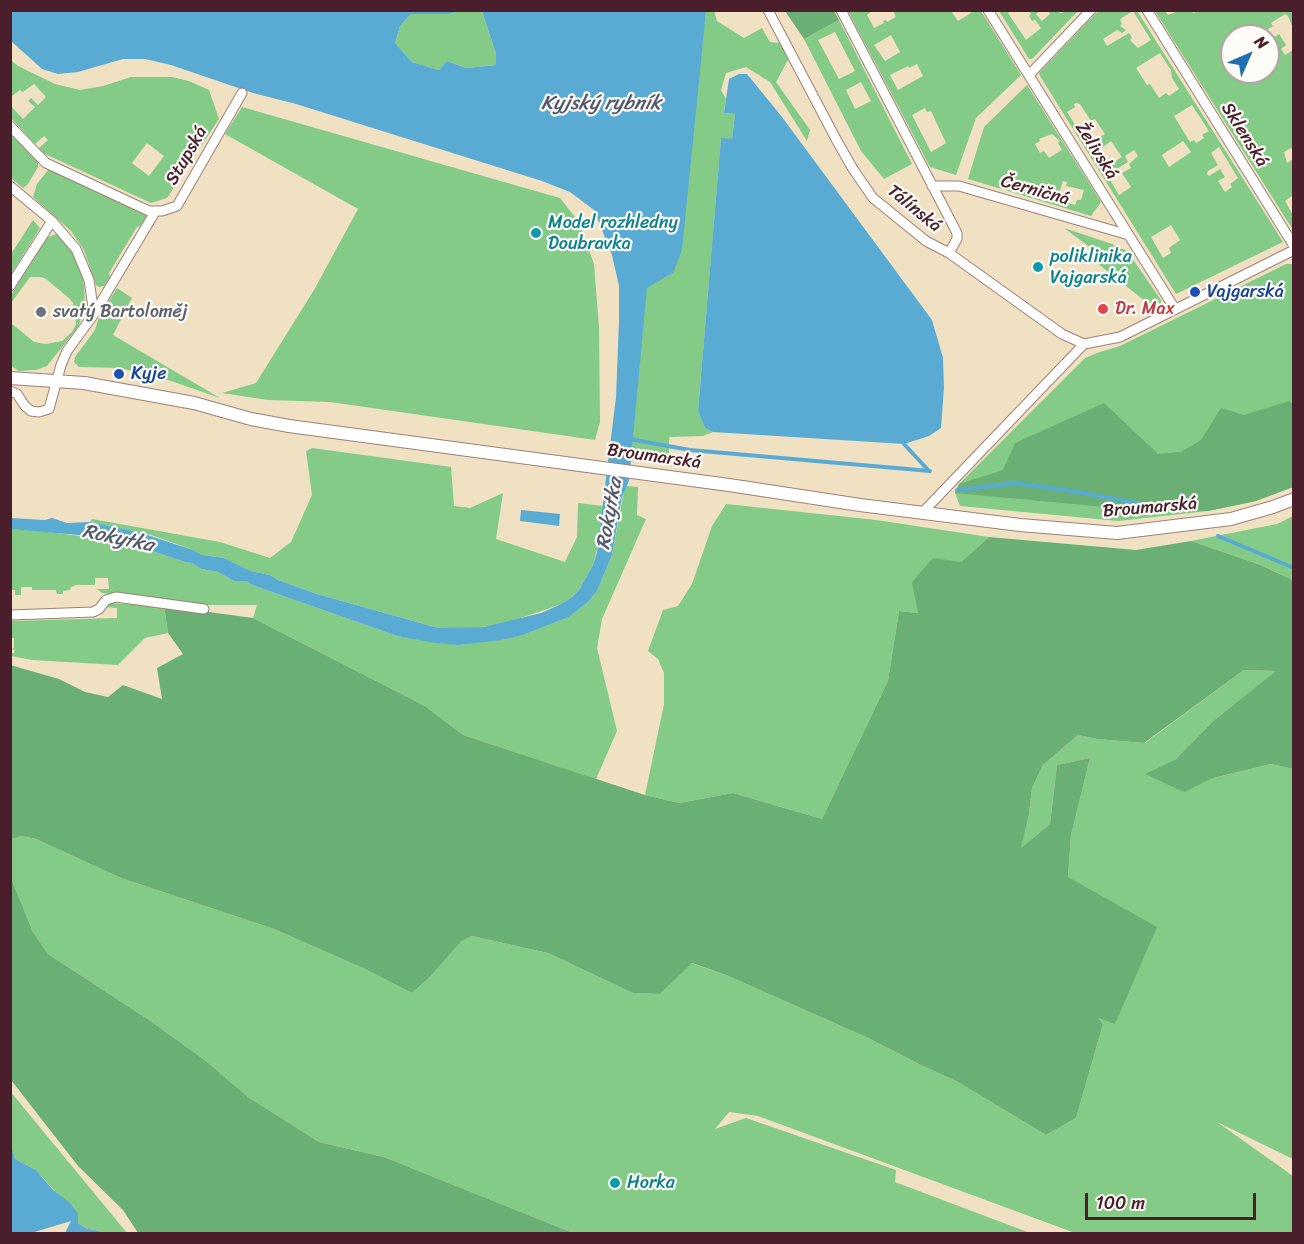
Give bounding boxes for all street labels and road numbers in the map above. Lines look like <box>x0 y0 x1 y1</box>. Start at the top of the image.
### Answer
street label: Sklenská <box>1216 99 1272 171</box>
street label: Želivská <box>1070 118 1122 184</box>
street label: Stupská <box>162 123 212 189</box>
street label: Černičná <box>998 171 1072 211</box>
street label: Tálínská <box>883 181 945 237</box>
street label: Broumarská <box>606 440 702 474</box>
street label: Broumarská <box>1102 493 1198 523</box>

